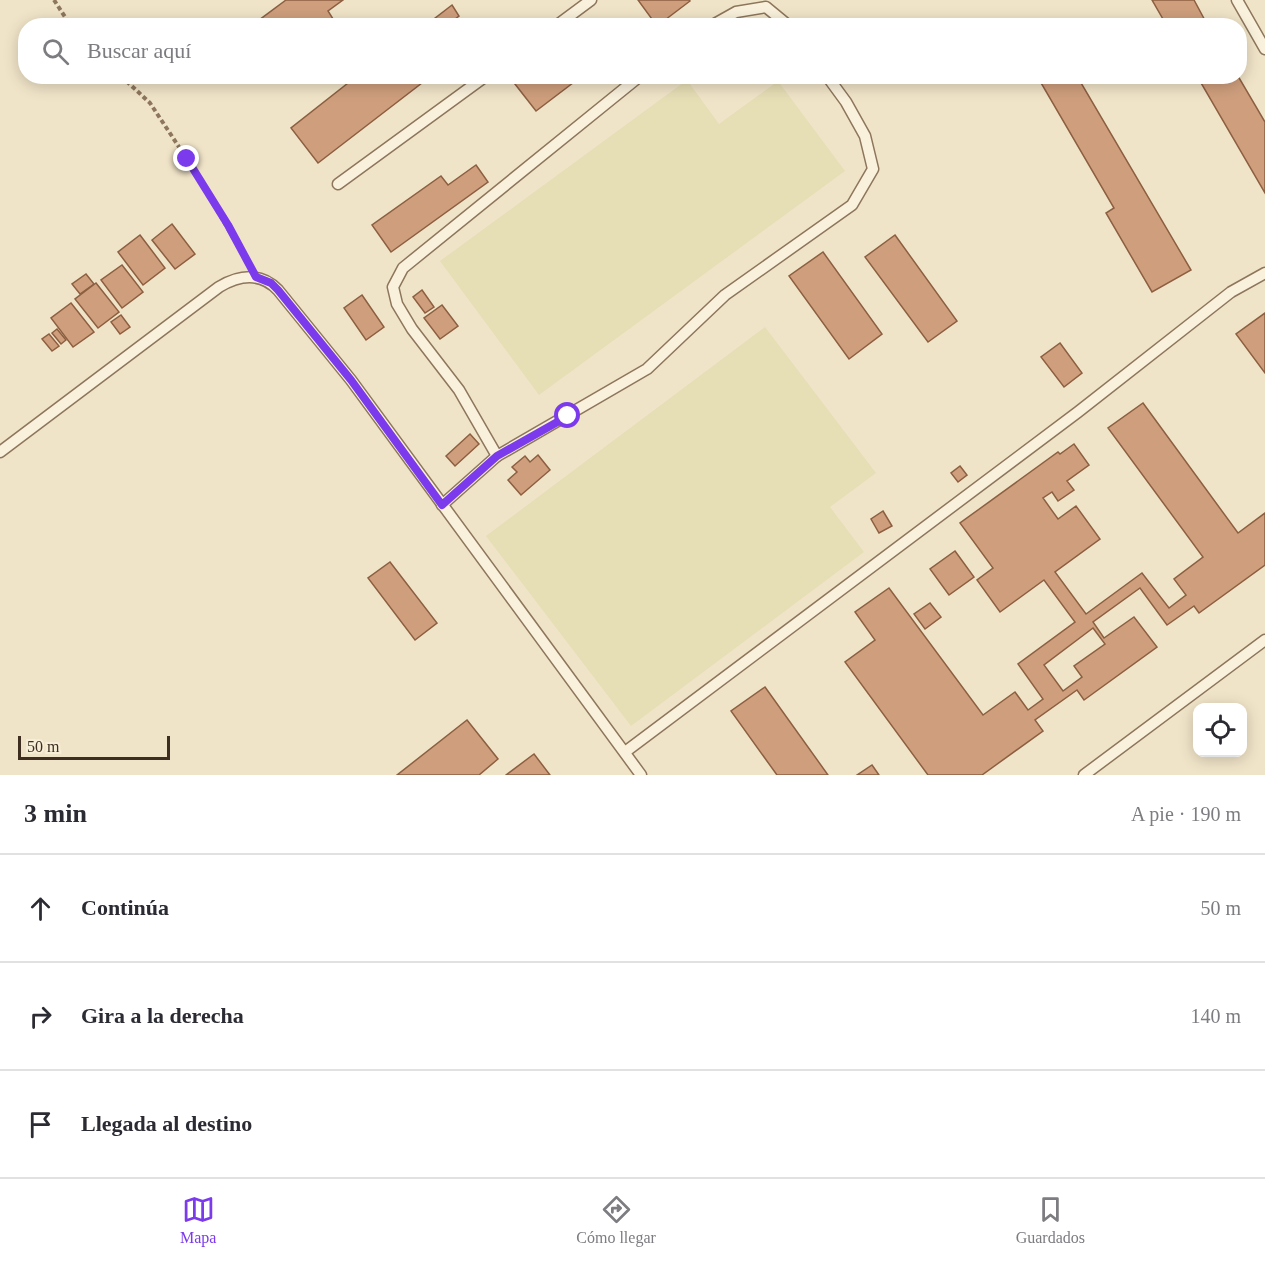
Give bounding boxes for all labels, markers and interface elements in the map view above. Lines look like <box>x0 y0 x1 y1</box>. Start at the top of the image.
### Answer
search box <box>18 18 1247 84</box>
icon: search <box>39 35 72 68</box>
text: Buscar aquí <box>87 38 191 63</box>
route end <box>173 145 199 171</box>
route start <box>554 402 580 428</box>
map controls <box>1193 703 1247 757</box>
button: locate <box>1193 703 1247 757</box>
scale bar <box>18 733 170 760</box>
text: 50 m <box>27 738 59 755</box>
text: 3 min <box>24 799 87 828</box>
text: A pie · 190 m <box>1131 803 1241 825</box>
icon: ahead <box>24 892 57 925</box>
text: Continúa <box>81 895 169 920</box>
text: 50 m <box>1200 897 1241 919</box>
icon: right <box>24 1000 57 1033</box>
text: Gira a la derecha <box>81 1003 244 1028</box>
text: 140 m <box>1190 1005 1241 1027</box>
icon: arrive <box>24 1108 57 1141</box>
text: Llegada al destino <box>81 1111 252 1136</box>
tab: Mapa <box>180 1193 216 1247</box>
tab: Cómo llegar <box>576 1193 656 1247</box>
tab: Guardados <box>1016 1193 1085 1247</box>

